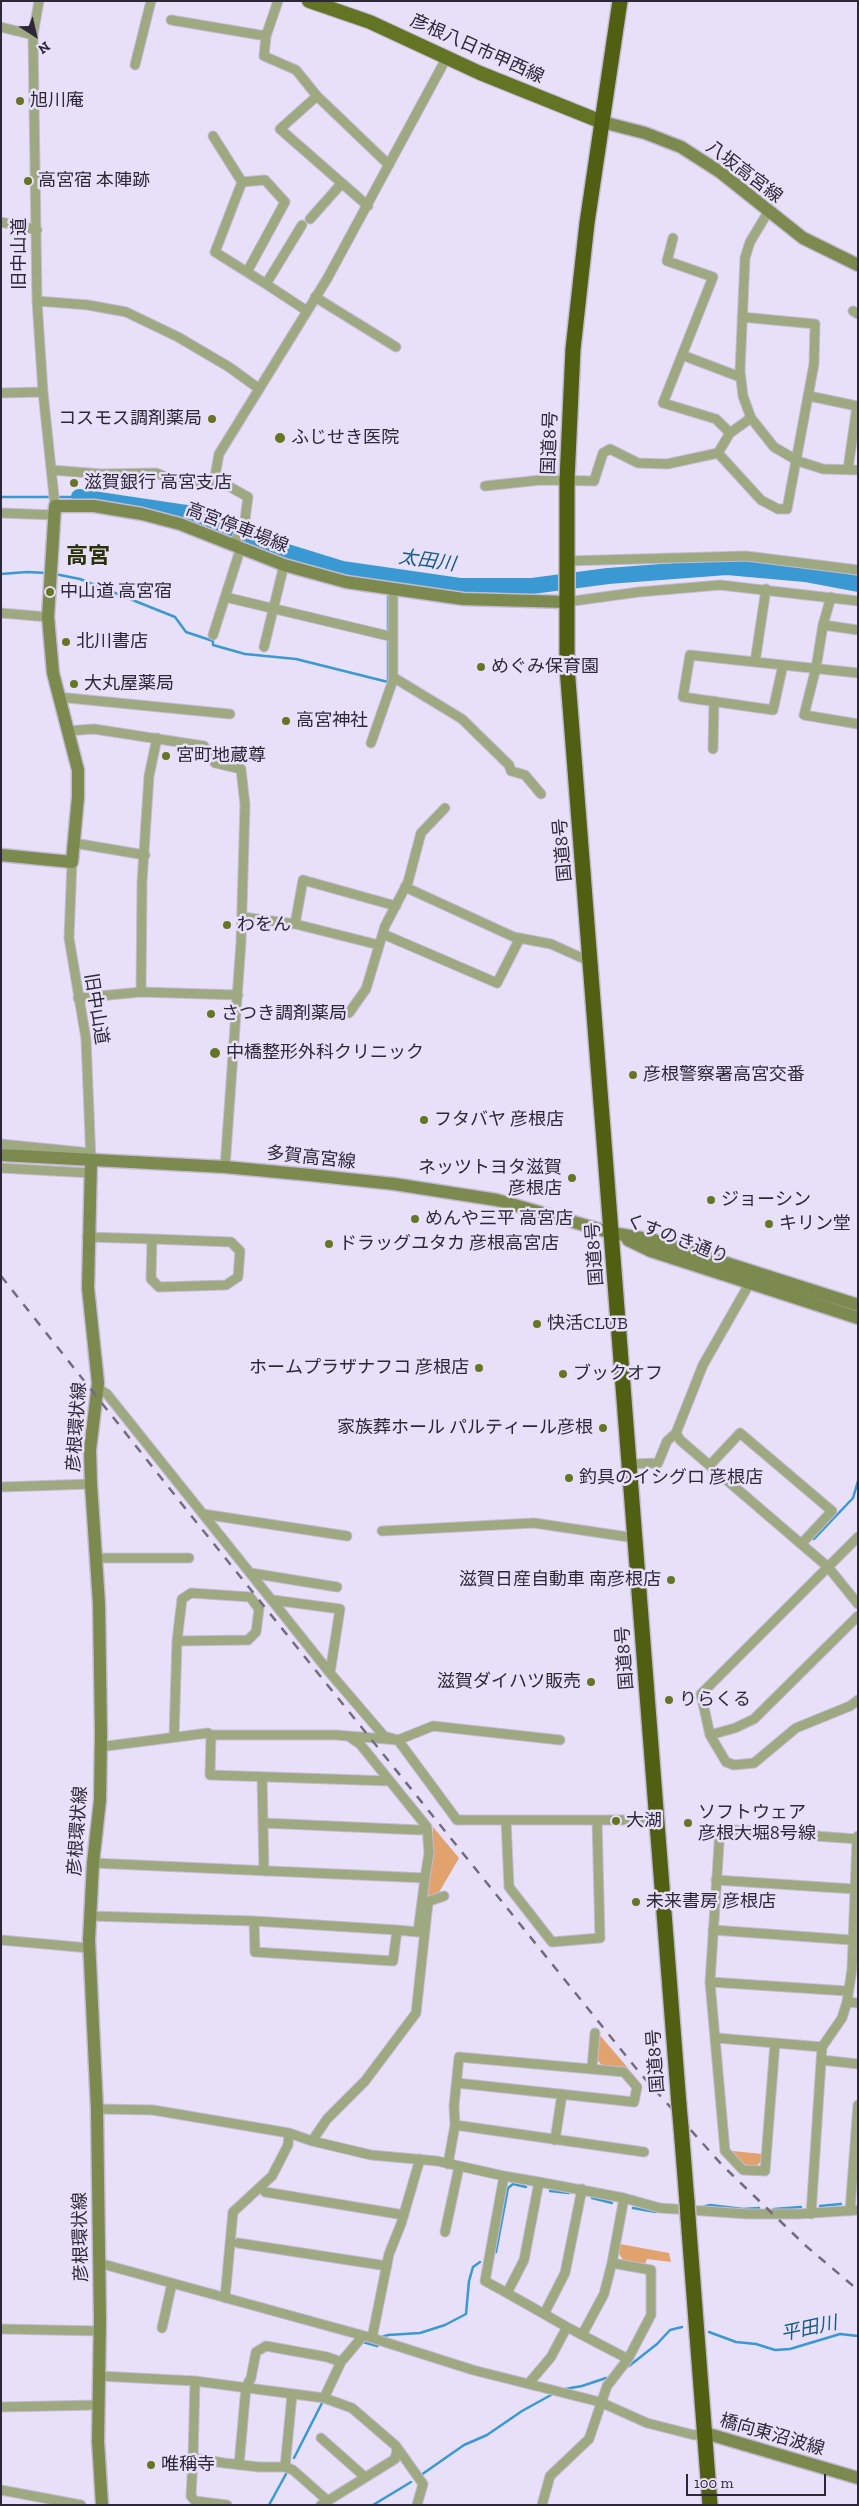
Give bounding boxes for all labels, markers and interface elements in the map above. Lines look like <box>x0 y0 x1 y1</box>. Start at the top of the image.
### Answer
north arrow <box>10 10 60 60</box>
street label: 彦根八日市甲西線 <box>407 10 547 88</box>
text: N <box>35 38 53 58</box>
place label: 旭川庵 <box>30 90 84 112</box>
marker: 旭川庵 <box>14 95 26 107</box>
street label: 八坂高宮線 <box>702 136 786 208</box>
place label: 高宮宿 本陣跡 <box>38 170 150 192</box>
marker: 高宮宿 本陣跡 <box>22 175 34 187</box>
street label: 旧中山道 <box>9 218 31 290</box>
place label: コスモス調剤薬局 <box>58 408 202 430</box>
street label: 国道8号 <box>538 411 562 475</box>
marker: コスモス調剤薬局 <box>206 413 218 425</box>
place label: ふじせき医院 <box>291 427 399 449</box>
marker: ふじせき医院 <box>273 431 287 445</box>
place label: 滋賀銀行 高宮支店 <box>84 472 232 494</box>
marker: 滋賀銀行 高宮支店 <box>68 477 80 489</box>
street label: 高宮停車場線 <box>183 499 291 557</box>
district label: 高宮 <box>66 544 110 570</box>
water label: 太田川 <box>397 546 457 576</box>
place label: 中山道 高宮宿 <box>60 581 172 603</box>
marker: 中山道 高宮宿 <box>44 586 56 598</box>
place label: 北川書店 <box>76 631 148 653</box>
marker: 北川書店 <box>60 636 72 648</box>
place label: めぐみ保育園 <box>491 656 599 678</box>
marker: めぐみ保育園 <box>475 661 487 673</box>
place label: 大丸屋薬局 <box>84 673 174 695</box>
marker: 大丸屋薬局 <box>68 678 80 690</box>
place label: 高宮神社 <box>296 710 368 732</box>
marker: 高宮神社 <box>280 715 292 727</box>
place label: 宮町地蔵尊 <box>176 745 266 767</box>
marker: 宮町地蔵尊 <box>160 750 172 762</box>
street label: 国道8号 <box>549 817 577 883</box>
place label: わをん <box>237 914 291 936</box>
marker: わをん <box>221 919 233 931</box>
street label: 旧中山道 <box>80 972 112 1046</box>
place label: さつき調剤薬局 <box>221 1003 347 1025</box>
marker: さつき調剤薬局 <box>205 1008 217 1020</box>
place label: 中橋整形外科クリニック <box>226 1042 424 1064</box>
marker: 中橋整形外科クリニック <box>208 1046 222 1060</box>
place label: 彦根警察署高宮交番 <box>643 1064 805 1086</box>
marker: 彦根警察署高宮交番 <box>627 1069 639 1081</box>
place label: フタバヤ 彦根店 <box>434 1109 564 1131</box>
marker: フタバヤ 彦根店 <box>418 1114 430 1126</box>
street label: 多賀高宮線 <box>265 1143 357 1173</box>
place label: ネッツトヨタ滋賀 彦根店 <box>418 1157 562 1200</box>
marker: ネッツトヨタ滋賀 彦根店 <box>566 1172 578 1184</box>
place label: ジョーシン <box>721 1189 811 1211</box>
marker: ジョーシン <box>705 1194 717 1206</box>
place label: めんや三平 高宮店 <box>425 1208 573 1230</box>
street label: くすのき通り <box>623 1210 731 1268</box>
marker: めんや三平 高宮店 <box>409 1213 421 1225</box>
place label: キリン堂 <box>779 1213 851 1235</box>
marker: キリン堂 <box>763 1218 775 1230</box>
street label: 国道8号 <box>582 1221 608 1287</box>
place label: ドラッグユタカ 彦根高宮店 <box>339 1233 559 1255</box>
marker: ドラッグユタカ 彦根高宮店 <box>323 1238 335 1250</box>
place label: 快活CLUB <box>547 1313 628 1335</box>
marker: 快活CLUB <box>531 1318 543 1330</box>
place label: ホームプラザナフコ 彦根店 <box>249 1357 469 1379</box>
marker: ホームプラザナフコ 彦根店 <box>473 1362 485 1374</box>
place label: ブックオフ <box>573 1363 663 1385</box>
marker: ブックオフ <box>557 1368 569 1380</box>
street label: 彦根環状線 <box>63 1381 91 1473</box>
place label: 家族葬ホール パルティール彦根 <box>337 1417 593 1439</box>
marker: 家族葬ホール パルティール彦根 <box>597 1422 609 1434</box>
place label: 釣具のイシグロ 彦根店 <box>579 1467 763 1489</box>
marker: 釣具のイシグロ 彦根店 <box>563 1472 575 1484</box>
place label: 滋賀日産自動車 南彦根店 <box>459 1569 661 1591</box>
marker: 滋賀日産自動車 南彦根店 <box>665 1574 677 1586</box>
street label: 国道8号 <box>612 1625 638 1691</box>
place label: 滋賀ダイハツ販売 <box>437 1671 581 1693</box>
marker: 滋賀ダイハツ販売 <box>585 1676 597 1688</box>
place label: りらくる <box>679 1689 751 1711</box>
marker: りらくる <box>663 1694 675 1706</box>
street label: 彦根環状線 <box>64 1785 92 1877</box>
place label: ソフトウェア 彦根大堀8号線 <box>698 1802 816 1845</box>
place label: 大湖 <box>626 1810 662 1832</box>
marker: 大湖 <box>610 1815 622 1827</box>
marker: ソフトウェア 彦根大堀8号線 <box>682 1817 694 1829</box>
place label: 未来書房 彦根店 <box>646 1891 776 1913</box>
marker: 未来書房 彦根店 <box>630 1896 642 1908</box>
street label: 国道8号 <box>643 2028 669 2094</box>
street label: 彦根環状線 <box>69 2192 93 2282</box>
water label: 平田川 <box>779 2312 839 2346</box>
street label: 橋向東沼波線 <box>717 2410 827 2460</box>
place label: 唯稱寺 <box>161 2454 215 2476</box>
marker: 唯稱寺 <box>145 2459 157 2471</box>
scale bar <box>689 2464 829 2496</box>
text: 100 m <box>694 2474 733 2492</box>

